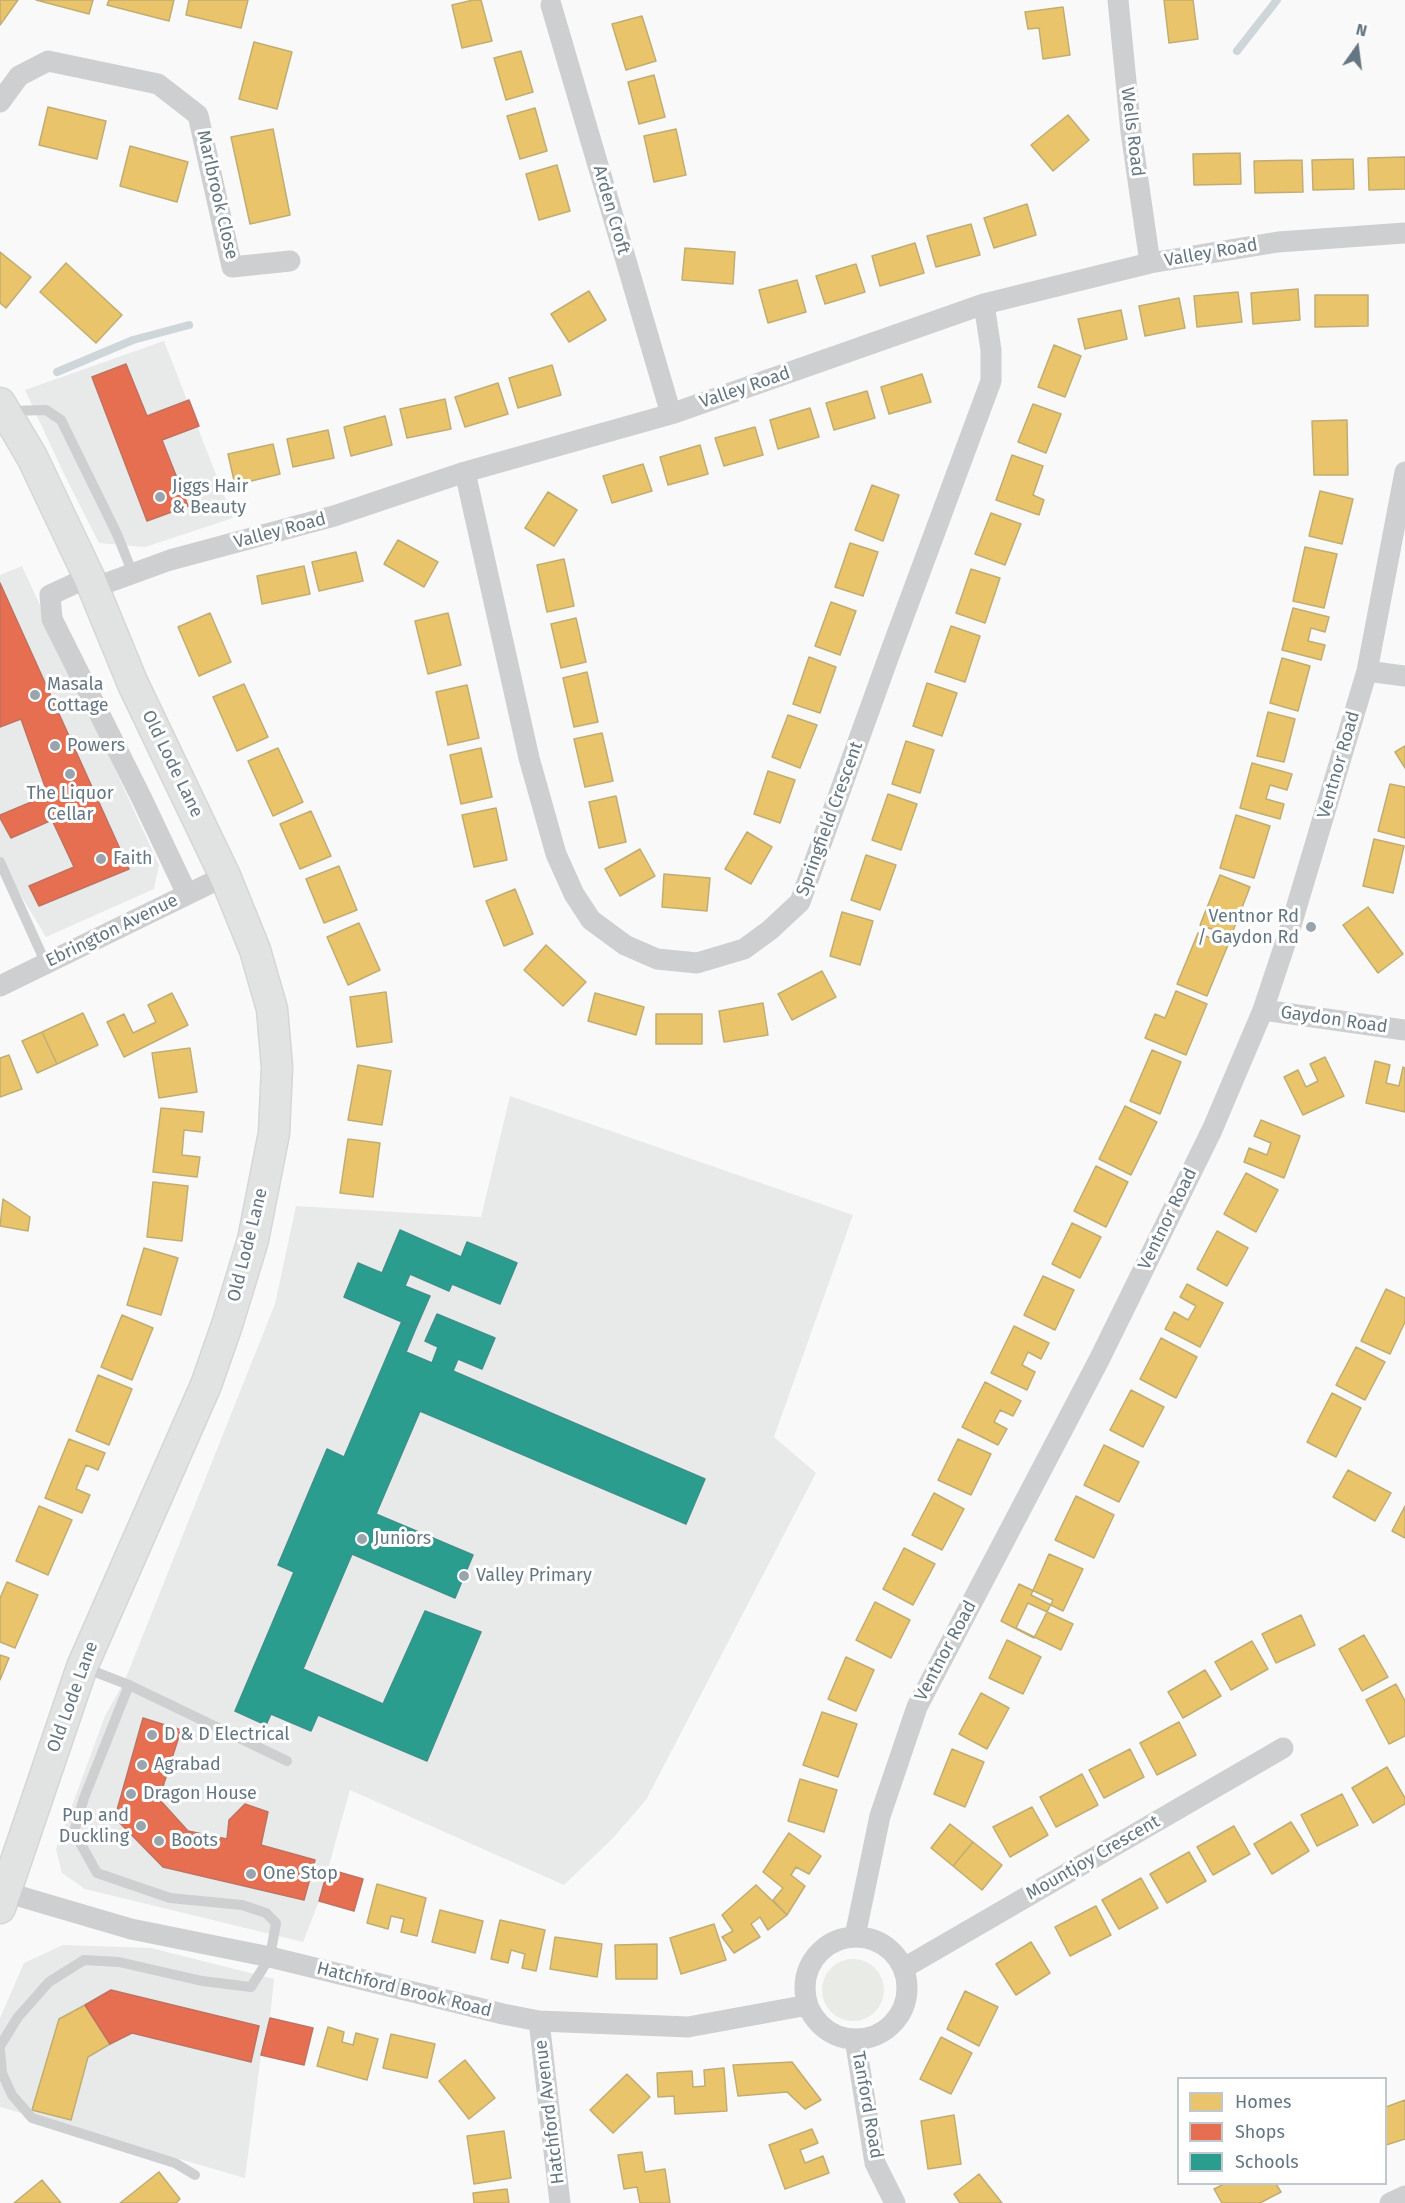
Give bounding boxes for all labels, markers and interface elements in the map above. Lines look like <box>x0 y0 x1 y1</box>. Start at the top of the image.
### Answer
north arrow <box>1327 18 1387 78</box>
text: N <box>1354 20 1369 41</box>
street label: Wells Road <box>1116 86 1148 178</box>
street label: Marlbrook Close <box>192 128 242 262</box>
street label: Arden Croft <box>588 163 634 257</box>
street label: Valley Road <box>1163 234 1259 272</box>
street label: Valley Road <box>697 362 793 414</box>
place label: Jiggs Hair & Beauty <box>172 476 248 518</box>
marker: Jiggs Hair & Beauty <box>153 490 167 504</box>
street label: Valley Road <box>232 508 328 554</box>
place label: Masala Cottage <box>47 674 109 716</box>
marker: Masala Cottage <box>28 688 42 702</box>
street label: Old Lode Lane <box>137 707 207 821</box>
street label: Ventnor Road <box>1313 709 1365 821</box>
place label: Powers <box>67 735 125 757</box>
marker: Powers <box>48 739 62 753</box>
street label: Springfield Crescent <box>792 739 868 899</box>
marker: The Liquor Cellar <box>63 767 77 781</box>
place label: The Liquor Cellar <box>26 783 114 826</box>
place label: Faith <box>113 848 153 870</box>
marker: Faith <box>94 852 108 866</box>
street label: Ebrington Avenue <box>43 890 181 972</box>
place label: Ventnor Rd / Gaydon Rd <box>1197 906 1299 948</box>
marker: Ventnor Rd / Gaydon Rd <box>1304 920 1318 934</box>
street label: Gaydon Road <box>1279 1002 1389 1038</box>
street label: Ventnor Road <box>1134 1165 1202 1273</box>
street label: Old Lode Lane <box>223 1186 273 1304</box>
place label: Juniors <box>374 1528 431 1550</box>
marker: Juniors <box>355 1532 369 1546</box>
place label: Valley Primary <box>476 1565 592 1587</box>
marker: Valley Primary <box>457 1569 471 1583</box>
street label: Ventnor Road <box>910 1597 982 1705</box>
street label: Old Lode Lane <box>43 1639 103 1755</box>
place label: D & D Electrical <box>164 1724 290 1746</box>
marker: D & D Electrical <box>145 1728 159 1742</box>
place label: Agrabad <box>154 1754 221 1776</box>
marker: Agrabad <box>135 1758 149 1772</box>
place label: Dragon House <box>143 1783 257 1805</box>
marker: Dragon House <box>124 1787 138 1801</box>
place label: Pup and Duckling <box>59 1805 129 1848</box>
street label: Mountjoy Crescent <box>1022 1811 1164 1905</box>
marker: Pup and Duckling <box>134 1819 148 1833</box>
place label: Boots <box>171 1830 218 1852</box>
marker: Boots <box>152 1834 166 1848</box>
place label: One Stop <box>263 1863 338 1885</box>
marker: One Stop <box>244 1867 258 1881</box>
street label: Hatchford Brook Road <box>314 1958 494 2022</box>
street label: Hatchford Avenue <box>530 2038 570 2186</box>
street label: Tanford Road <box>847 2050 887 2160</box>
legend <box>1177 2077 1387 2185</box>
text: Homes <box>1235 2091 1291 2113</box>
text: Shops <box>1235 2121 1285 2143</box>
text: Schools <box>1235 2151 1299 2173</box>

